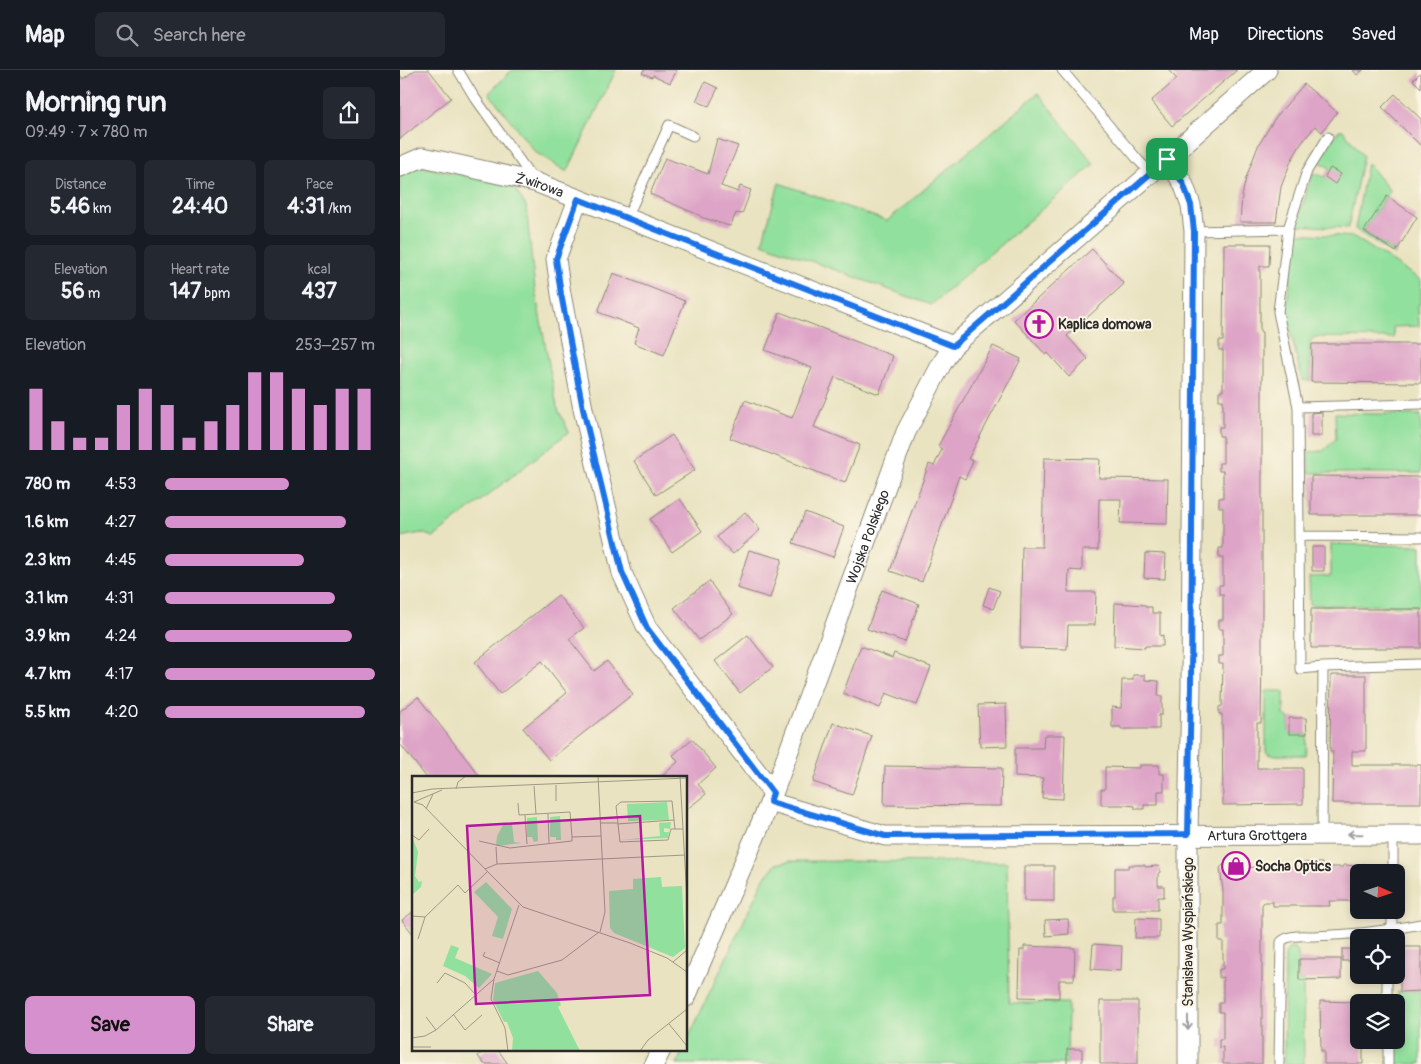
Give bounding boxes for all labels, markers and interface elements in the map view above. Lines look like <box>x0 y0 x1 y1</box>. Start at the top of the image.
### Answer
search box <box>95 12 445 57</box>
text: Map <box>25 20 65 49</box>
icon: search <box>113 21 141 49</box>
text: Search here <box>153 23 246 47</box>
text: Map <box>1189 23 1219 46</box>
text: Directions <box>1247 23 1323 46</box>
text: Saved <box>1351 23 1396 46</box>
text: Morning run <box>25 85 167 120</box>
button: share <box>323 87 375 139</box>
text: 09:49 · 7 × 780 m <box>25 122 147 142</box>
pin <box>1146 138 1188 180</box>
icon: arrive <box>1153 145 1181 173</box>
street label: Żwirowa <box>514 170 566 201</box>
text: Distance <box>55 176 106 193</box>
text: Time <box>185 176 215 193</box>
text: Pace <box>305 176 333 193</box>
text: 5.46 <box>50 193 90 220</box>
text: 24:40 <box>172 193 228 220</box>
text: 4:31 <box>287 193 325 220</box>
text: km <box>90 200 112 217</box>
text: /km <box>325 200 351 217</box>
text: Elevation <box>54 261 107 278</box>
text: Heart rate <box>170 261 230 278</box>
text: kcal <box>308 261 331 278</box>
text: 56 <box>61 278 85 305</box>
text: 147 <box>170 278 201 305</box>
text: 437 <box>302 278 337 305</box>
text: m <box>85 285 100 302</box>
text: bpm <box>201 285 230 302</box>
church icon: Kaplica domowa <box>1024 309 1054 339</box>
place label: Kaplica domowa <box>1058 316 1152 333</box>
text: Elevation <box>25 335 86 355</box>
text: 253–257 m <box>295 335 375 355</box>
text: 780 m <box>25 474 70 494</box>
text: 4:53 <box>105 474 136 494</box>
street label: Wojska Polskiego <box>843 487 893 586</box>
text: 1.6 km <box>25 512 68 532</box>
text: 4:27 <box>105 512 136 532</box>
text: 2.3 km <box>25 550 71 570</box>
text: 4:45 <box>105 550 137 570</box>
text: 3.1 km <box>25 588 68 608</box>
text: 4:31 <box>105 588 134 608</box>
text: 3.9 km <box>25 626 70 646</box>
text: 4:24 <box>105 626 137 646</box>
text: 4.7 km <box>25 664 71 684</box>
text: 4:17 <box>105 664 133 684</box>
text: 5.5 km <box>25 702 70 722</box>
text: 4:20 <box>105 702 138 722</box>
inset map <box>412 776 688 1052</box>
street label: Artura Grottgera <box>1207 827 1307 844</box>
one-way arrow <box>1347 829 1364 839</box>
shop icon: Socha Optics <box>1221 851 1251 881</box>
street label: Stanisława Wyspiańskiego <box>1180 857 1197 1007</box>
place label: Socha Optics <box>1255 858 1332 875</box>
north arrow <box>1350 864 1405 919</box>
map controls <box>1350 864 1405 1049</box>
button: locate <box>1350 929 1405 984</box>
button: layers <box>1350 994 1405 1049</box>
button: Save <box>25 996 195 1054</box>
button: Share <box>205 996 375 1054</box>
one-way arrow <box>1183 1015 1193 1031</box>

